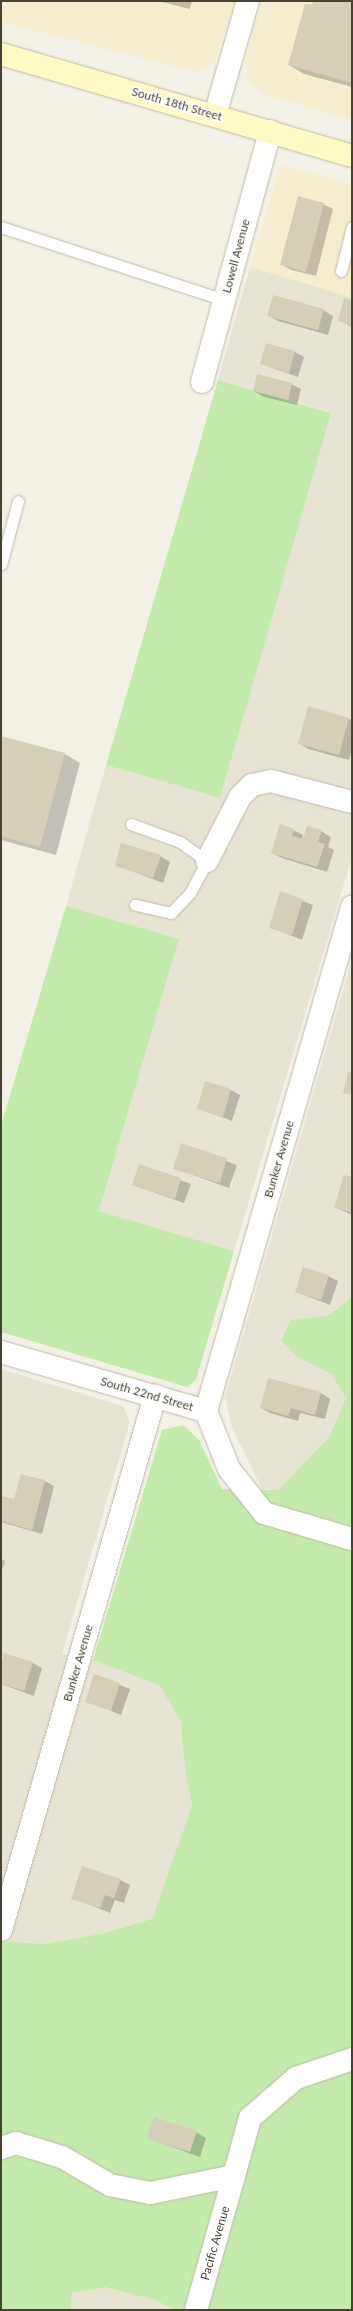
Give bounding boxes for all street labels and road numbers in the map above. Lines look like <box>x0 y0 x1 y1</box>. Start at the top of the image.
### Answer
street label: South 18th Street <box>130 84 224 124</box>
street label: Lowell Avenue <box>219 217 253 295</box>
street label: Bunker Avenue <box>261 1118 297 1200</box>
street label: South 22nd Street <box>99 1374 195 1414</box>
street label: Bunker Avenue <box>60 1622 96 1704</box>
street label: Pacific Avenue <box>197 2204 233 2282</box>

